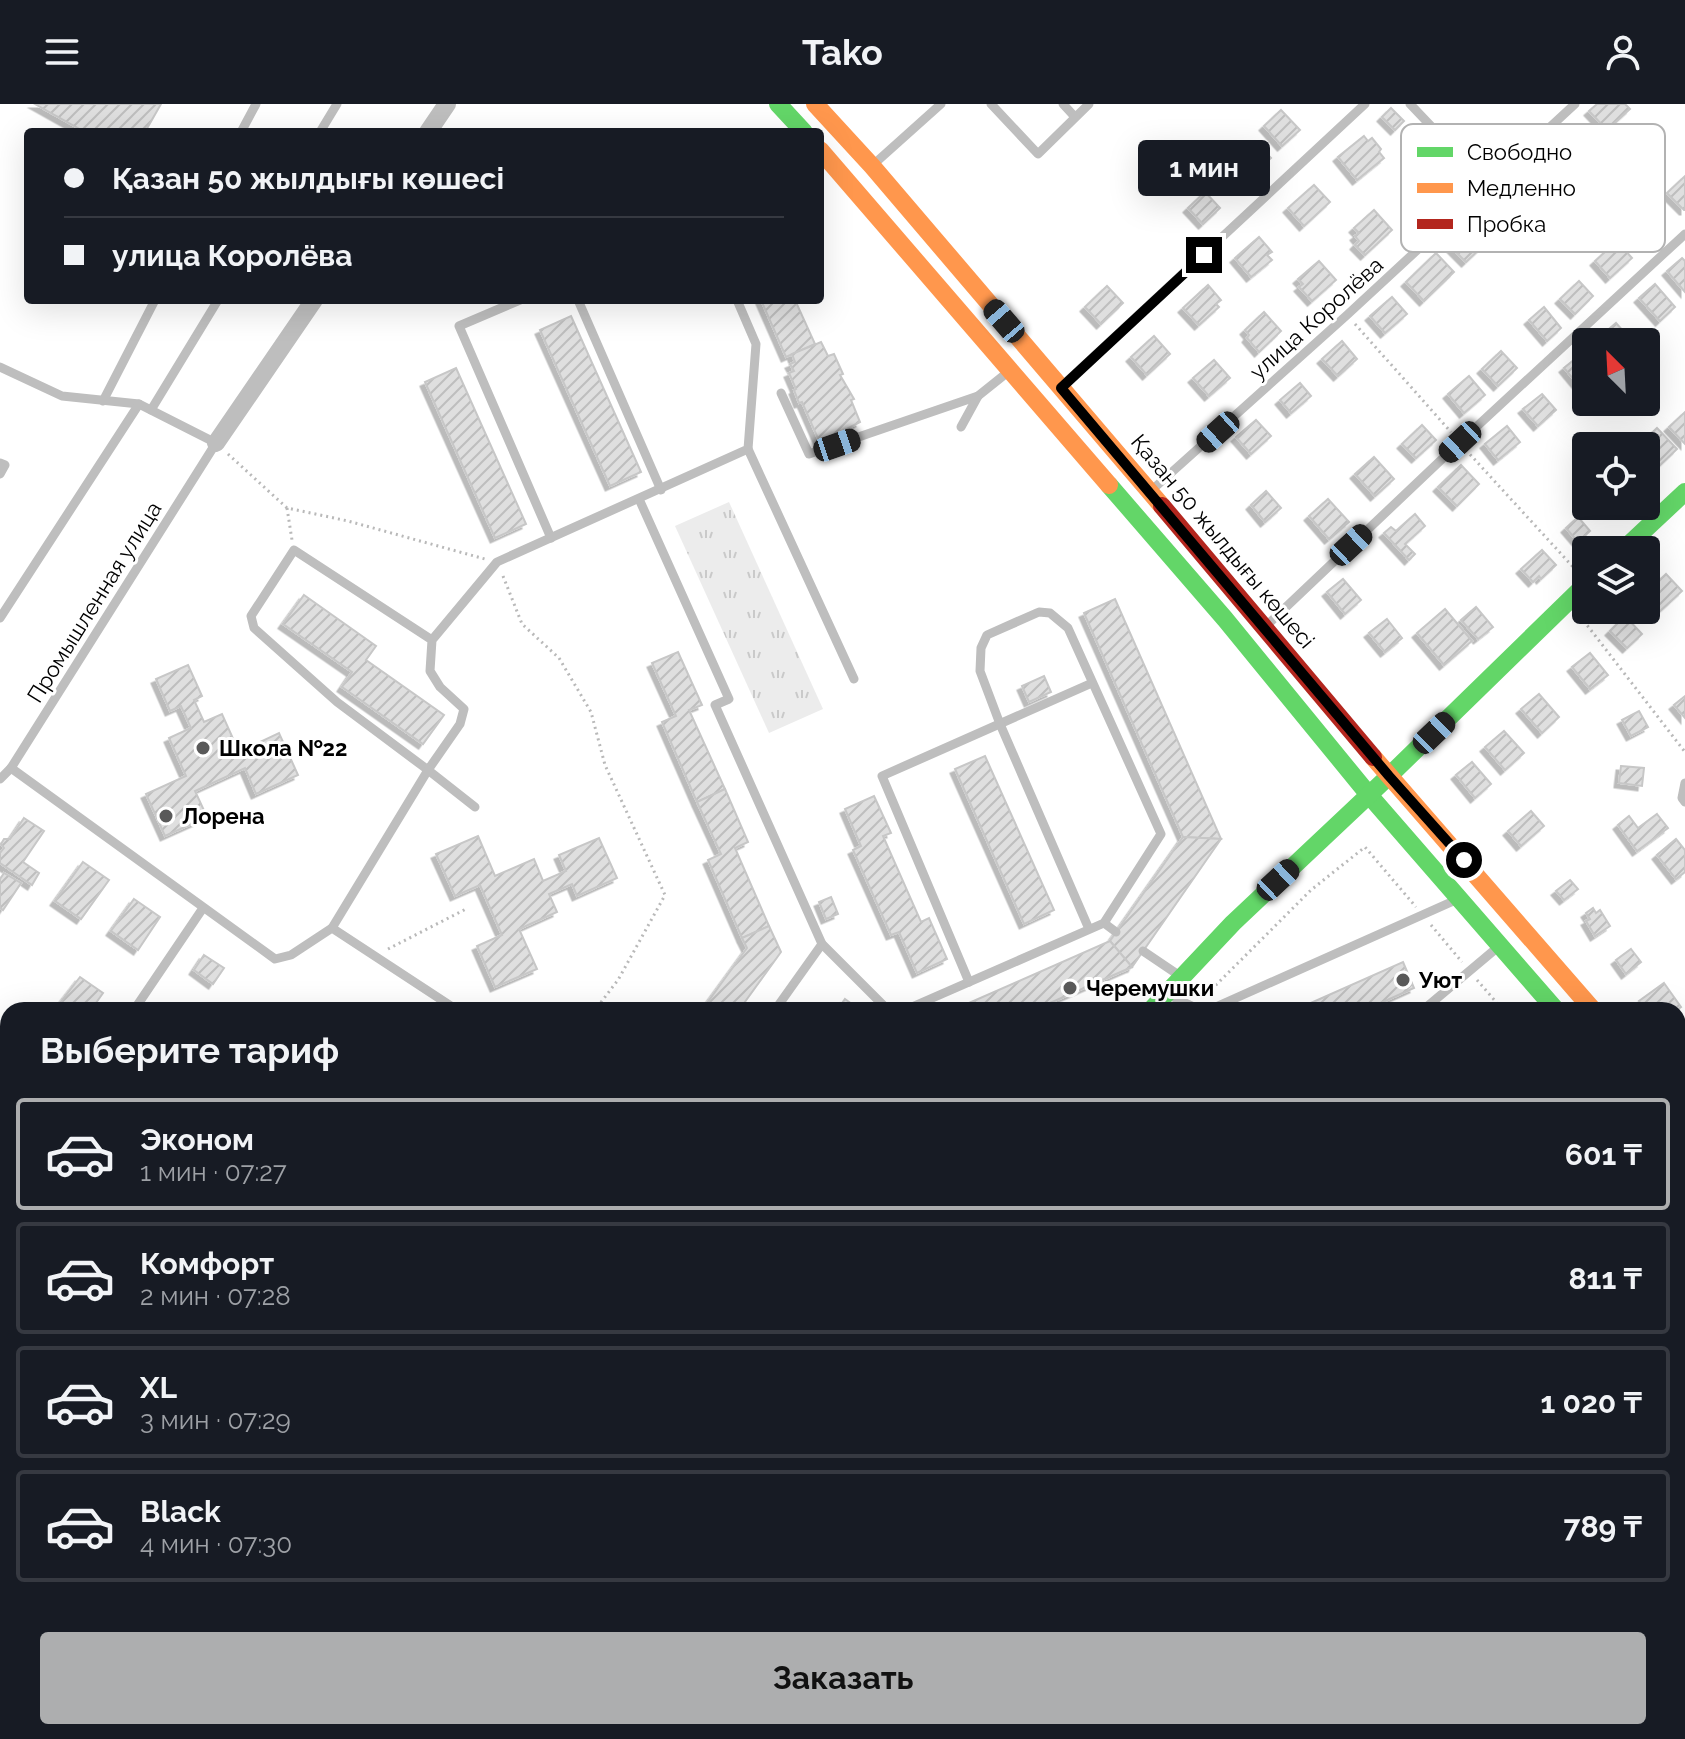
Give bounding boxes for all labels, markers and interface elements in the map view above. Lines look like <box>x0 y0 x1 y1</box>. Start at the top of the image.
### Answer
icon: menu <box>40 30 84 74</box>
icon: person <box>1601 30 1645 74</box>
text: Tako <box>802 31 883 73</box>
legend <box>1401 124 1665 252</box>
callout: 1 мин <box>1138 139 1270 195</box>
text: Свободно <box>1467 139 1572 165</box>
text: 1 мин <box>1169 153 1239 183</box>
text: Қазан 50 жылдығы көшесі <box>112 161 504 196</box>
text: Медленно <box>1467 175 1576 201</box>
text: Пробка <box>1467 211 1546 237</box>
route end <box>1186 237 1222 273</box>
text: улица Королёва <box>112 238 353 273</box>
street label: улица Королёва <box>1244 251 1388 385</box>
car <box>979 295 1029 347</box>
north arrow <box>1572 328 1660 416</box>
map controls <box>1572 328 1660 624</box>
car <box>1192 407 1244 457</box>
car <box>1434 417 1486 467</box>
car <box>810 426 864 464</box>
street label: Қазан 50 жылдығы көшесі <box>1126 429 1320 653</box>
button: locate <box>1572 432 1660 520</box>
street label: Промышленная улица <box>22 497 166 707</box>
car <box>1325 520 1377 570</box>
button: layers <box>1572 536 1660 624</box>
car <box>1408 708 1460 758</box>
place label: Школа №22 <box>219 735 347 761</box>
marker: Школа №22 <box>194 739 212 757</box>
place label: Лорена <box>182 803 265 829</box>
marker: Лорена <box>157 807 175 825</box>
route start <box>1446 842 1482 878</box>
car <box>1252 855 1304 905</box>
place label: Уют <box>1418 967 1462 993</box>
marker: Уют <box>1394 971 1412 989</box>
place label: Черемушки <box>1086 975 1214 1001</box>
marker: Черемушки <box>1061 979 1079 997</box>
text: Выберите тариф <box>40 1029 339 1071</box>
icon: car <box>44 1118 116 1190</box>
text: Эконом <box>140 1122 254 1157</box>
text: 601 ₸ <box>1565 1137 1642 1172</box>
text: 1 мин · 07:27 <box>140 1157 287 1187</box>
icon: car <box>44 1242 116 1314</box>
text: Комфорт <box>140 1246 274 1281</box>
text: 811 ₸ <box>1568 1261 1642 1296</box>
text: 2 мин · 07:28 <box>140 1281 291 1311</box>
icon: car <box>44 1366 116 1438</box>
text: XL <box>140 1370 177 1405</box>
text: 1 020 ₸ <box>1540 1385 1642 1420</box>
text: 3 мин · 07:29 <box>140 1405 291 1435</box>
icon: car <box>44 1490 116 1562</box>
text: Black <box>140 1494 221 1529</box>
text: 789 ₸ <box>1564 1509 1642 1544</box>
text: 4 мин · 07:30 <box>140 1529 292 1559</box>
button: Заказать <box>40 1632 1646 1724</box>

